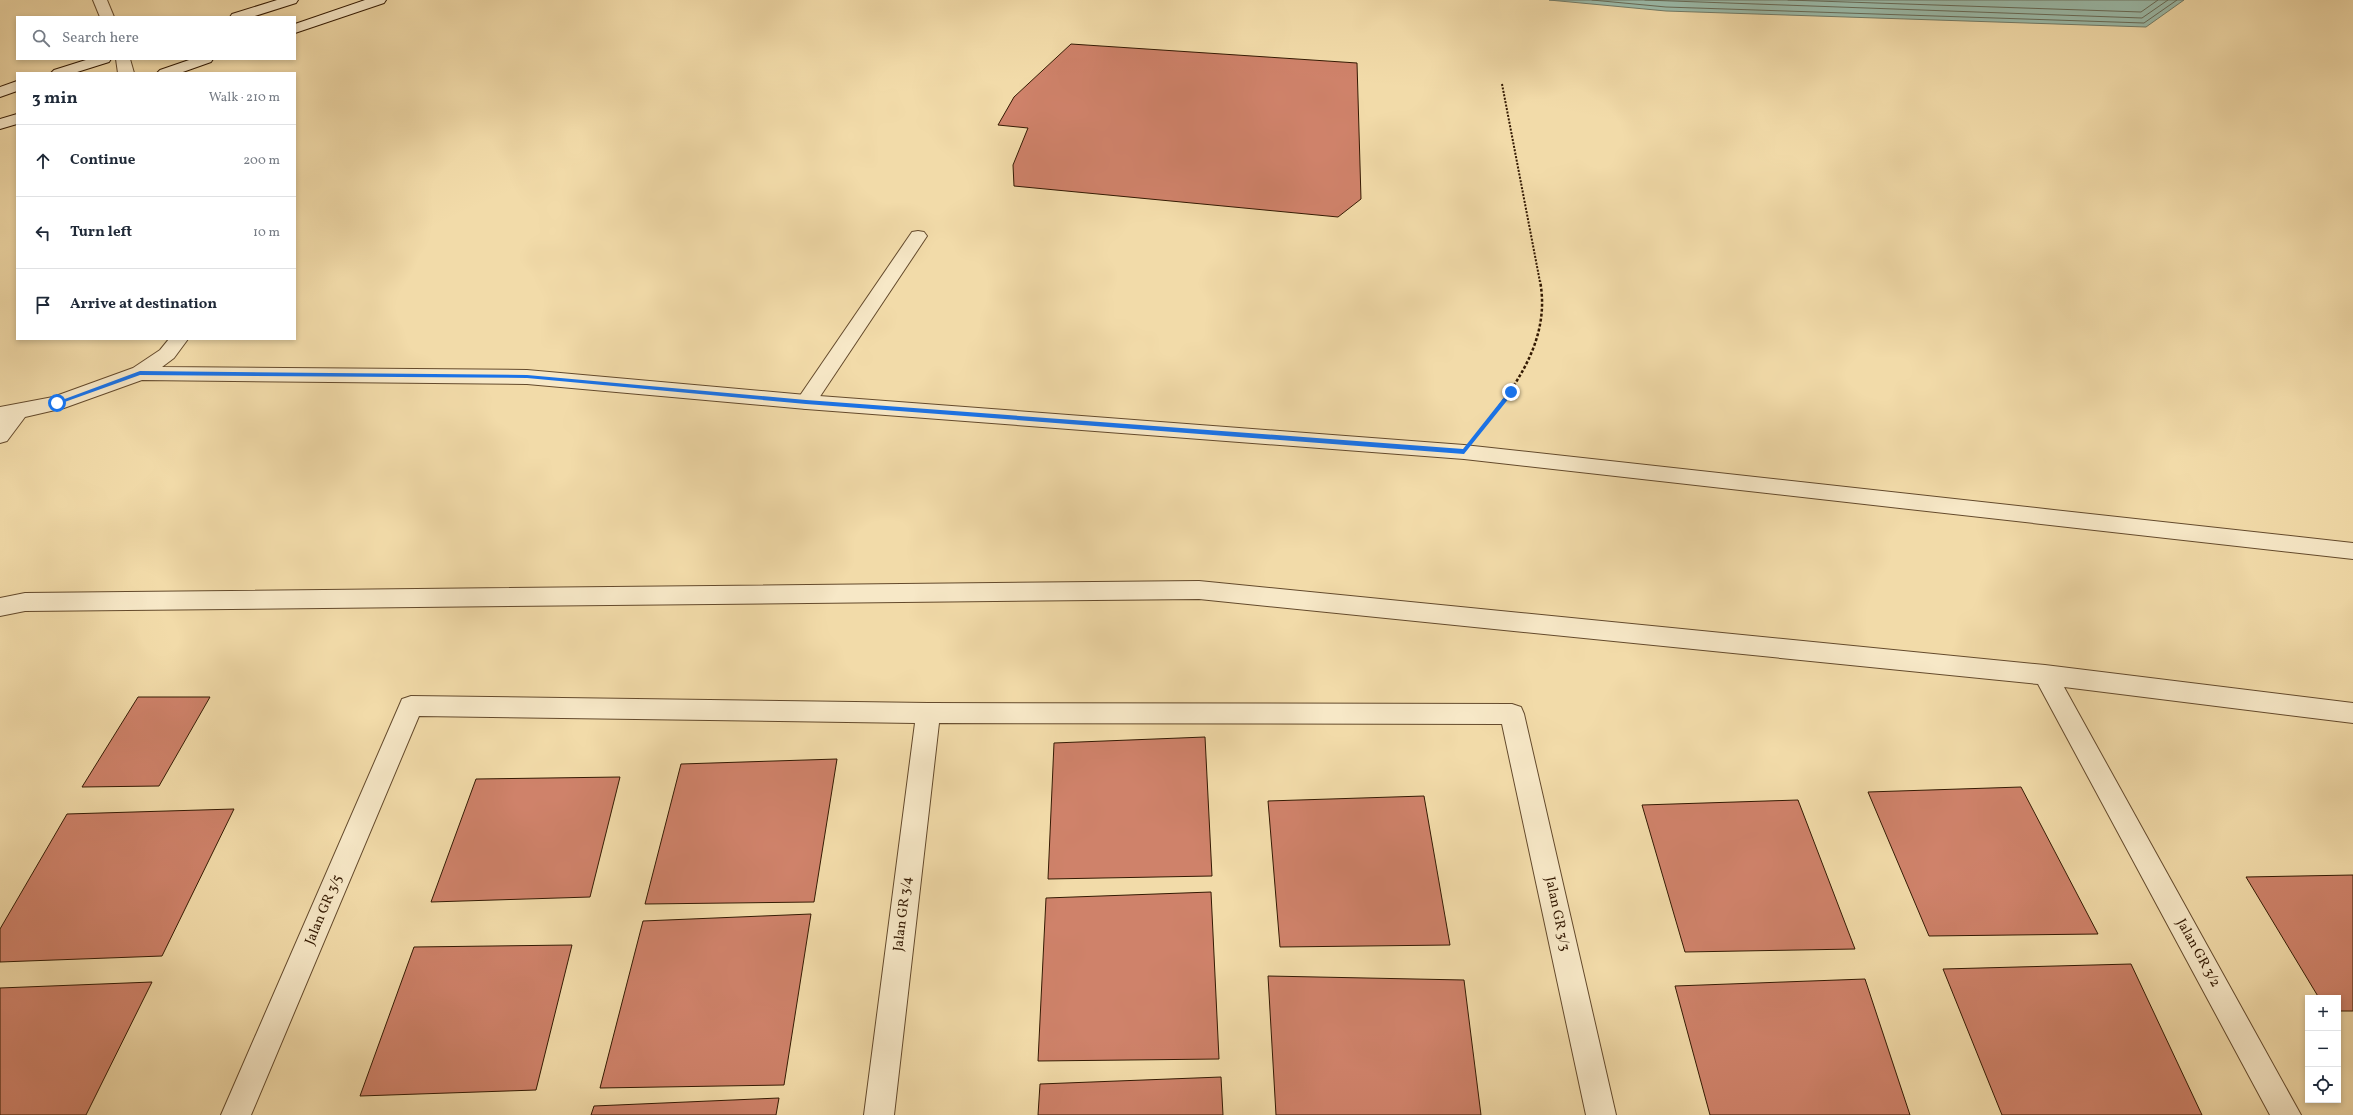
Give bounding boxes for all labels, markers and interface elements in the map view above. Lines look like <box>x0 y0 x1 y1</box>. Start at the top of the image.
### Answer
search box <box>16 16 296 60</box>
icon: search <box>30 27 52 49</box>
text: Search here <box>62 28 139 49</box>
text: 3 min <box>32 87 78 110</box>
text: Walk · 210 m <box>209 89 280 107</box>
icon: ahead <box>32 150 54 172</box>
text: Continue <box>70 150 135 171</box>
text: 200 m <box>243 152 280 170</box>
icon: left <box>32 222 54 244</box>
text: Turn left <box>70 222 132 243</box>
text: 10 m <box>253 224 280 242</box>
icon: arrive <box>32 294 54 316</box>
text: Arrive at destination <box>70 294 217 315</box>
route end <box>1502 383 1520 401</box>
route start <box>48 394 66 412</box>
street label: Jalan GR 3/5 <box>301 872 347 948</box>
street label: Jalan GR 3/4 <box>889 875 917 953</box>
street label: Jalan GR 3/3 <box>1540 875 1574 953</box>
street label: Jalan GR 3/2 <box>2171 915 2225 991</box>
map controls <box>2305 995 2341 1103</box>
button: + <box>2305 995 2341 1031</box>
button: − <box>2305 1031 2341 1067</box>
button: locate <box>2305 1067 2341 1103</box>

